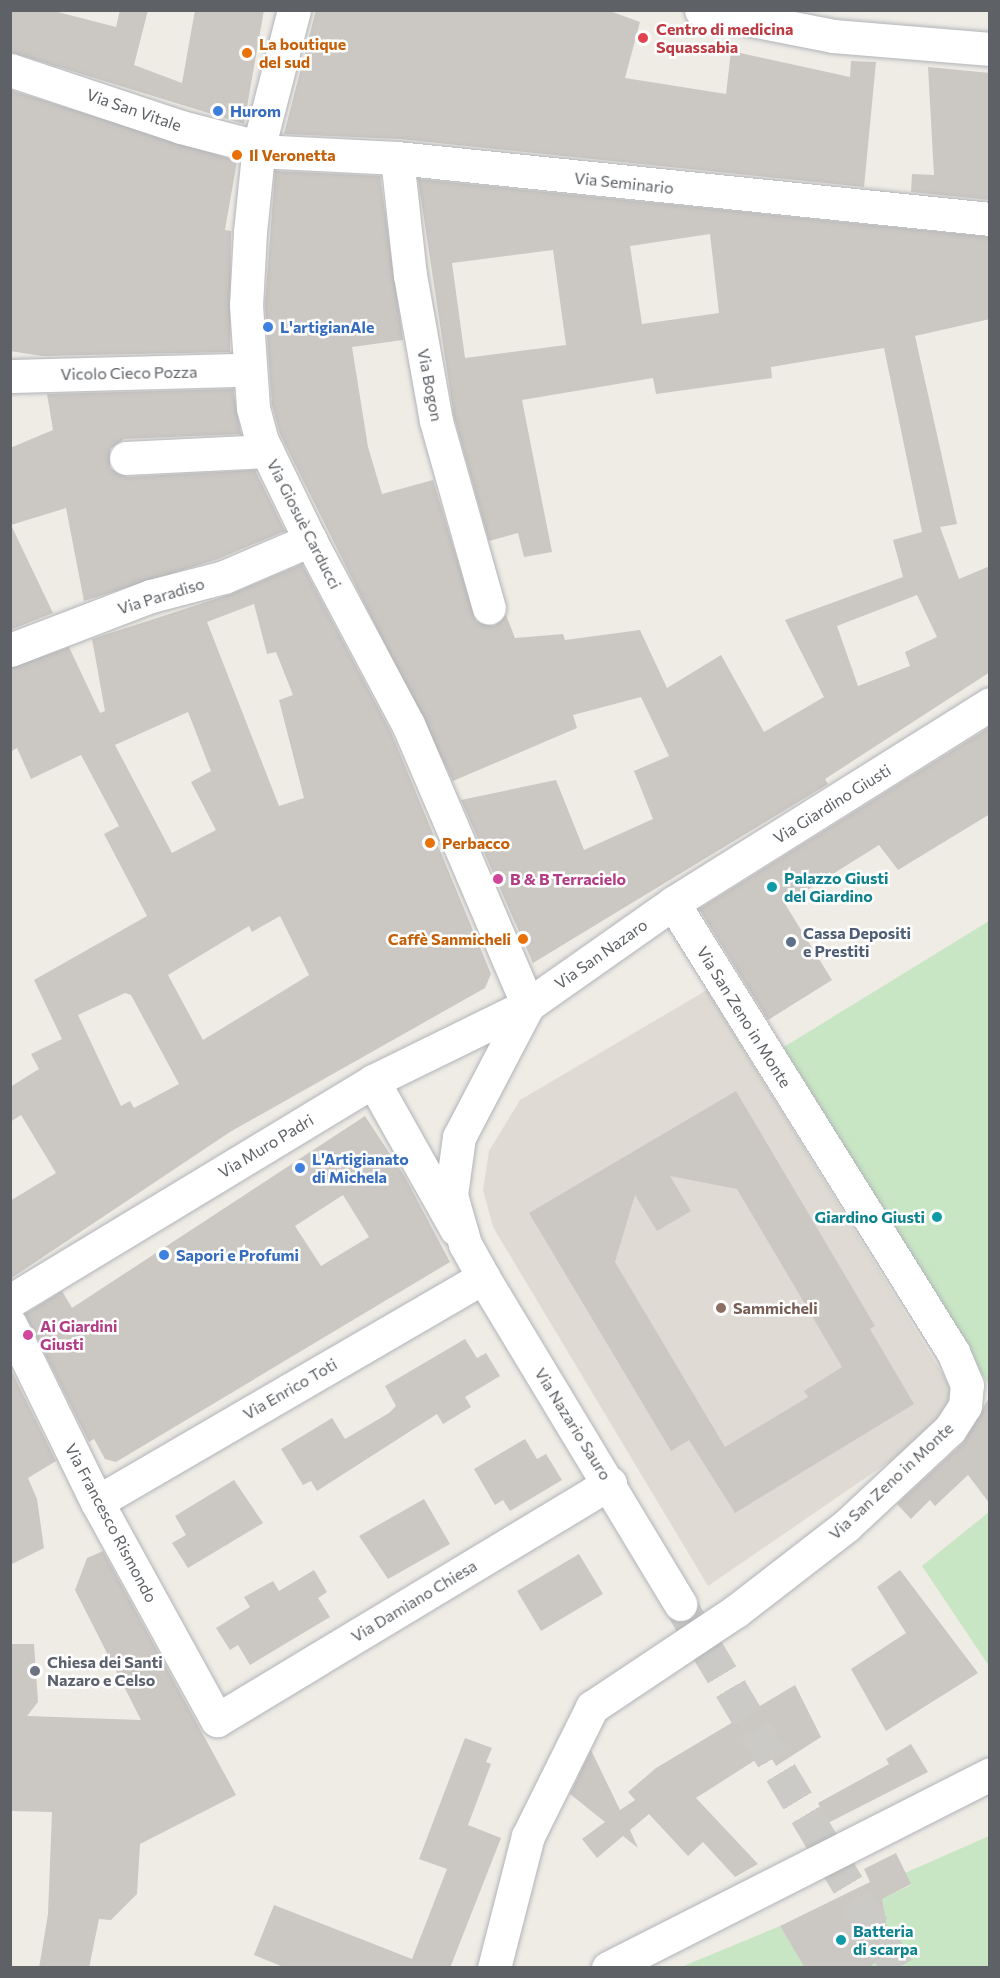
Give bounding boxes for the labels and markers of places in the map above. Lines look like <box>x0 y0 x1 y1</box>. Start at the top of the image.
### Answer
place label: Centro di medicina Squassabia <box>656 19 793 57</box>
marker: Centro di medicina Squassabia <box>634 29 652 47</box>
place label: La boutique del sud <box>259 34 346 72</box>
marker: La boutique del sud <box>240 46 254 60</box>
place label: Hurom <box>230 101 281 121</box>
marker: Hurom <box>211 104 225 118</box>
place label: Il Veronetta <box>249 145 336 165</box>
marker: Il Veronetta <box>230 148 244 162</box>
place label: L'artigianAle <box>280 317 374 337</box>
marker: L'artigianAle <box>261 320 275 334</box>
place label: Perbacco <box>442 833 510 853</box>
marker: Perbacco <box>423 836 437 850</box>
place label: Palazzo Giusti del Giardino <box>784 868 888 906</box>
place label: B & B Terracielo <box>510 869 626 889</box>
marker: B & B Terracielo <box>491 872 505 886</box>
marker: Palazzo Giusti del Giardino <box>765 880 779 894</box>
place label: Cassa Depositi e Prestiti <box>803 923 911 961</box>
place label: Caffè Sanmicheli <box>388 929 511 949</box>
marker: Caffè Sanmicheli <box>516 932 530 946</box>
marker: Cassa Depositi e Prestiti <box>784 935 798 949</box>
place label: L'Artigianato di Michela <box>312 1149 409 1187</box>
marker: L'Artigianato di Michela <box>293 1161 307 1175</box>
place label: Giardino Giusti <box>815 1207 925 1227</box>
marker: Giardino Giusti <box>930 1210 944 1224</box>
place label: Sapori e Profumi <box>176 1245 299 1265</box>
marker: Sapori e Profumi <box>157 1248 171 1262</box>
place label: Sammicheli <box>733 1298 818 1318</box>
marker: Sammicheli <box>714 1301 728 1315</box>
place label: Ai Giardini Giusti <box>40 1316 117 1354</box>
marker: Ai Giardini Giusti <box>21 1328 35 1342</box>
place label: Chiesa dei Santi Nazaro e Celso <box>47 1652 163 1690</box>
marker: Chiesa dei Santi Nazaro e Celso <box>28 1664 42 1678</box>
place label: Batteria di scarpa <box>853 1921 918 1959</box>
marker: Batteria di scarpa <box>834 1933 848 1947</box>

